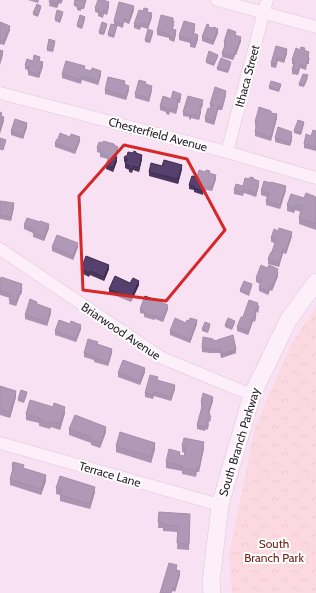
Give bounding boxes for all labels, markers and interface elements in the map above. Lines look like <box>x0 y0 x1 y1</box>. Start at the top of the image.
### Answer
street label: Ithaca Street <box>231 43 263 109</box>
street label: Chesterfield Avenue <box>107 114 209 154</box>
street label: Briarwood Avenue <box>79 299 163 363</box>
street label: South Branch Parkway <box>215 386 263 498</box>
street label: Terrace Lane <box>77 458 143 490</box>
park label: South Branch Park <box>244 536 304 565</box>

